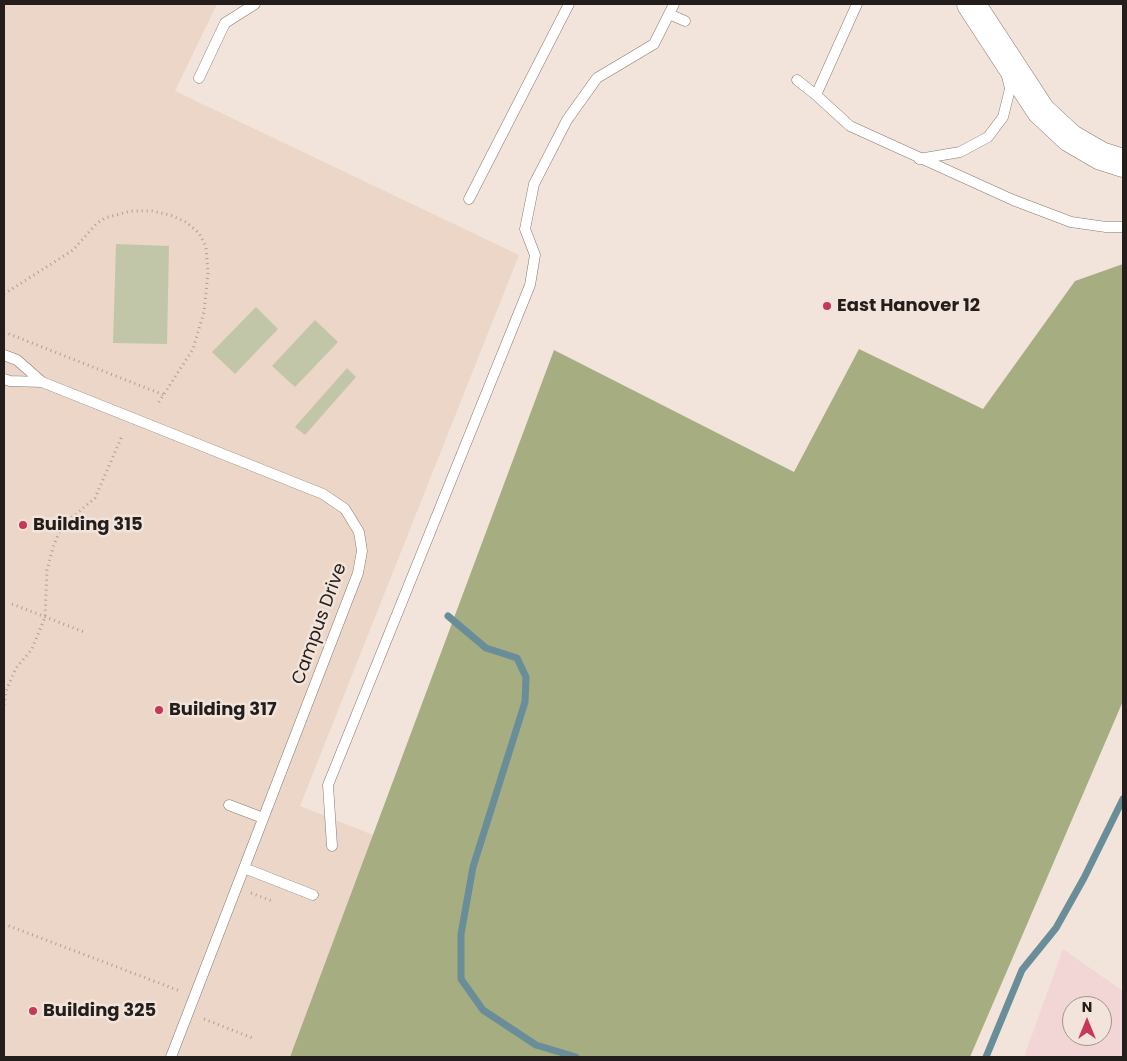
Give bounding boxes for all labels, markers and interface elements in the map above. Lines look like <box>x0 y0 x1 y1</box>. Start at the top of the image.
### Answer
place label: East Hanover 12 <box>837 295 980 317</box>
marker: East Hanover 12 <box>821 300 833 312</box>
place label: Building 315 <box>33 514 143 536</box>
marker: Building 315 <box>17 519 29 531</box>
street label: Campus Drive <box>288 560 352 688</box>
place label: Building 317 <box>169 699 277 721</box>
marker: Building 317 <box>153 704 165 716</box>
north arrow <box>1062 996 1112 1046</box>
text: N <box>1082 997 1092 1017</box>
place label: Building 325 <box>43 1000 156 1022</box>
marker: Building 325 <box>27 1005 39 1017</box>

